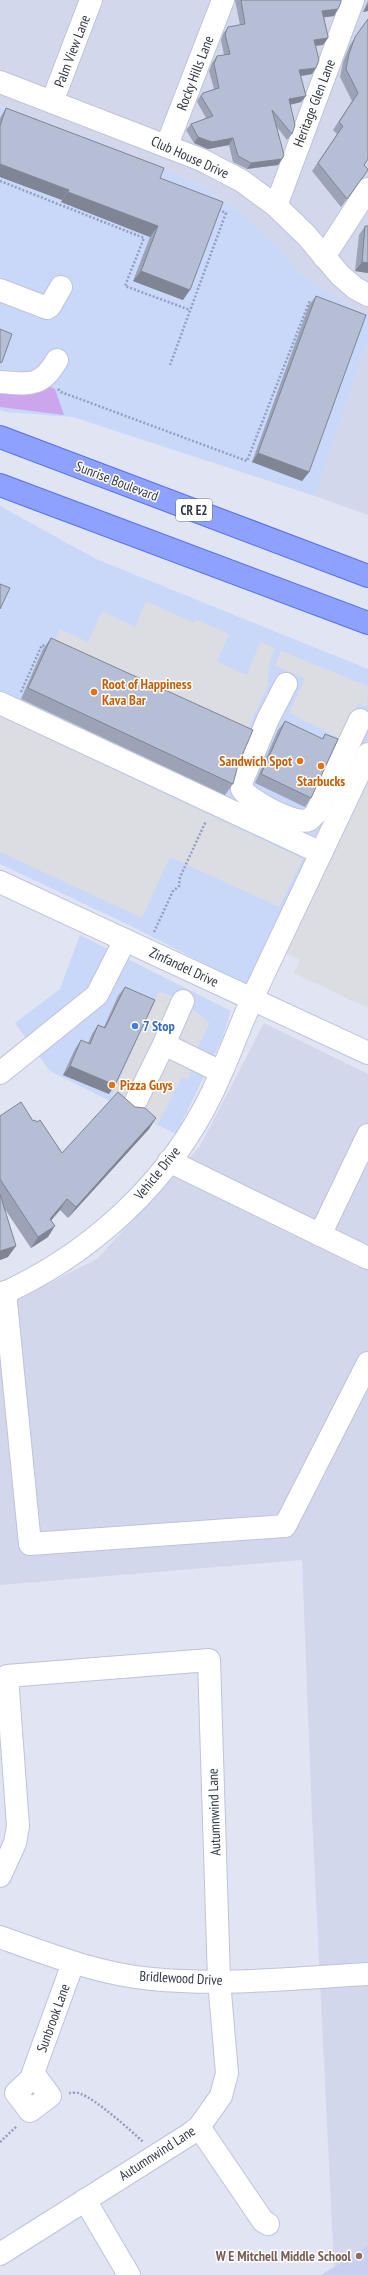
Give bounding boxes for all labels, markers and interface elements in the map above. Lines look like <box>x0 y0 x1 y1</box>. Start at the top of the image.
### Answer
street label: Palm View Lane <box>50 12 94 90</box>
street label: Rocky Hills Lane <box>173 33 218 113</box>
street label: Heritage Glen Lane <box>289 56 339 149</box>
street label: Club House Drive <box>148 132 232 182</box>
street label: Sunrise Boulevard <box>73 457 161 505</box>
road number: CR E2 <box>176 499 212 521</box>
place label: Root of Happiness Kava Bar <box>102 675 192 709</box>
marker: Root of Happiness Kava Bar <box>89 687 99 697</box>
place label: Sandwich Spot <box>219 752 292 770</box>
marker: Sandwich Spot <box>295 756 305 766</box>
marker: Starbucks <box>316 761 326 771</box>
place label: Starbucks <box>297 772 345 790</box>
street label: Zinfandel Drive <box>147 943 222 991</box>
place label: 7 Stop <box>143 1017 175 1035</box>
marker: 7 Stop <box>130 1021 140 1031</box>
place label: Pizza Guys <box>120 1076 173 1094</box>
marker: Pizza Guys <box>107 1080 117 1090</box>
street label: Vehicle Drive <box>129 1143 184 1204</box>
street label: Autumnwind Lane <box>203 1768 225 1856</box>
street label: Bridlewood Drive <box>139 1967 223 1989</box>
street label: Sunbrook Lane <box>32 1981 74 2055</box>
street label: Autumnwind Lane <box>115 2122 199 2184</box>
place label: W E Mitchell Middle School <box>215 2247 352 2265</box>
marker: W E Mitchell Middle School <box>354 2251 364 2261</box>

